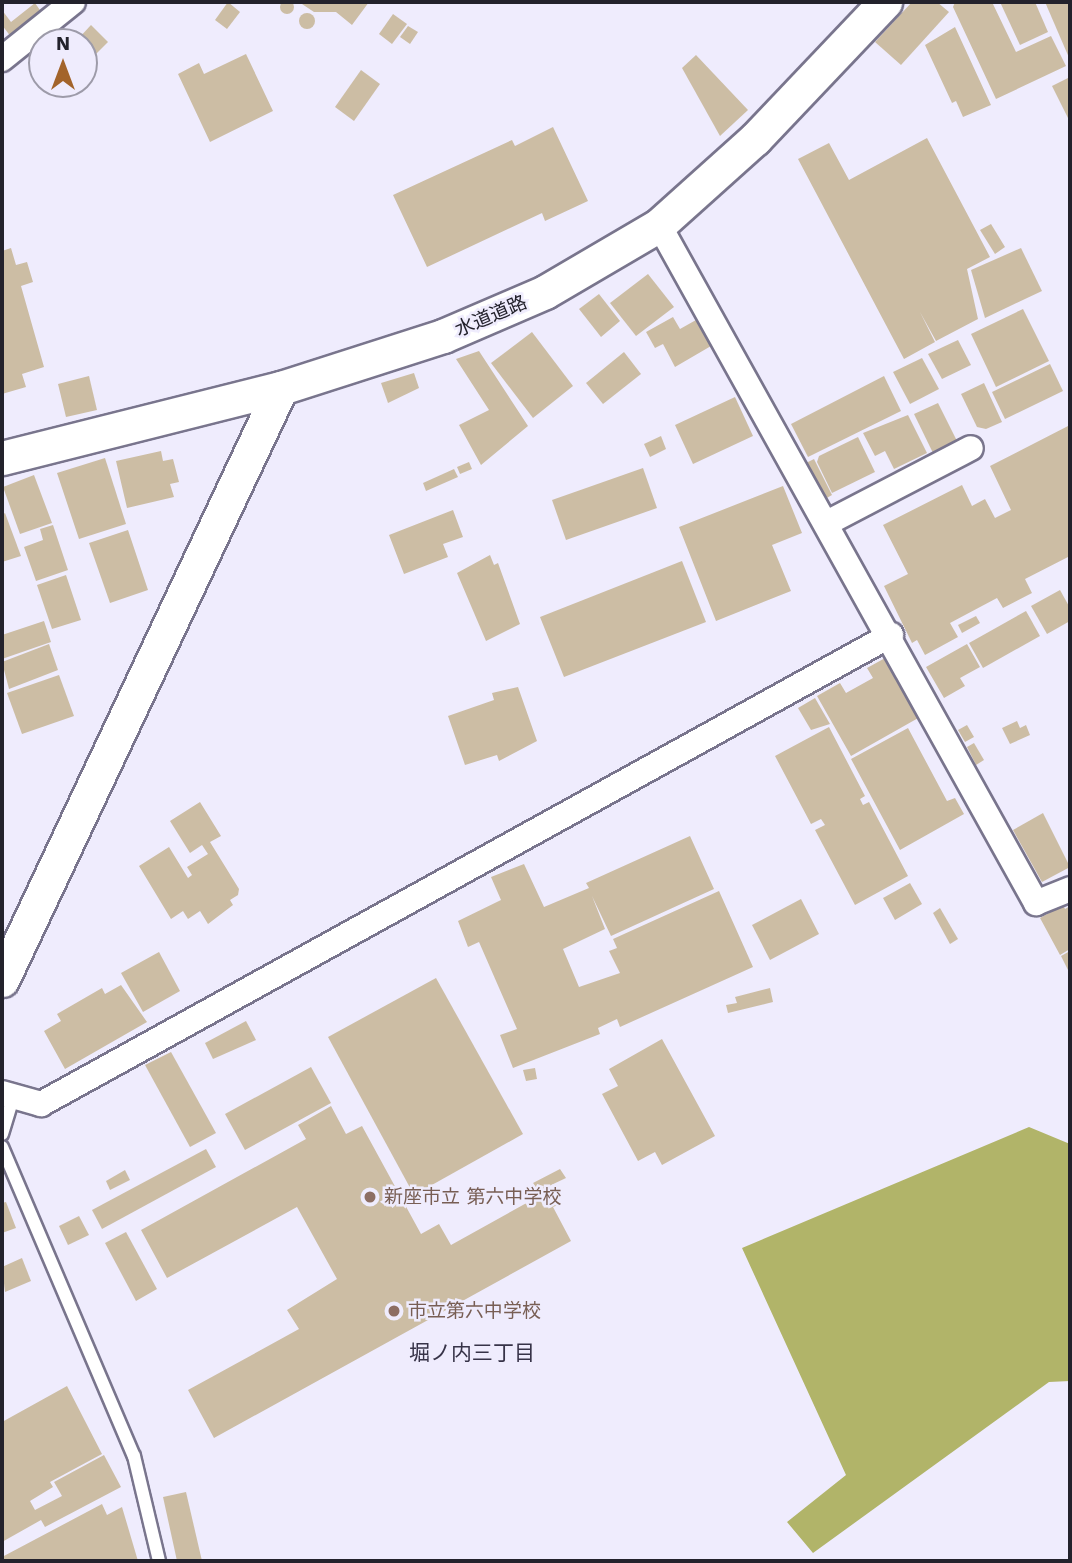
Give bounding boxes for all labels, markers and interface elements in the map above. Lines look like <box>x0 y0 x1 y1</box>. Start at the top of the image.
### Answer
north arrow <box>28 28 98 98</box>
text: N <box>56 32 70 55</box>
street label: 水道道路 <box>452 291 530 341</box>
place label: 新座市立 第六中学校 <box>384 1186 561 1208</box>
marker: 新座市立 第六中学校 <box>362 1189 378 1205</box>
place label: 市立第六中学校 <box>408 1300 541 1322</box>
marker: 市立第六中学校 <box>386 1303 402 1319</box>
district label: 堀ノ内三丁目 <box>409 1340 535 1366</box>

